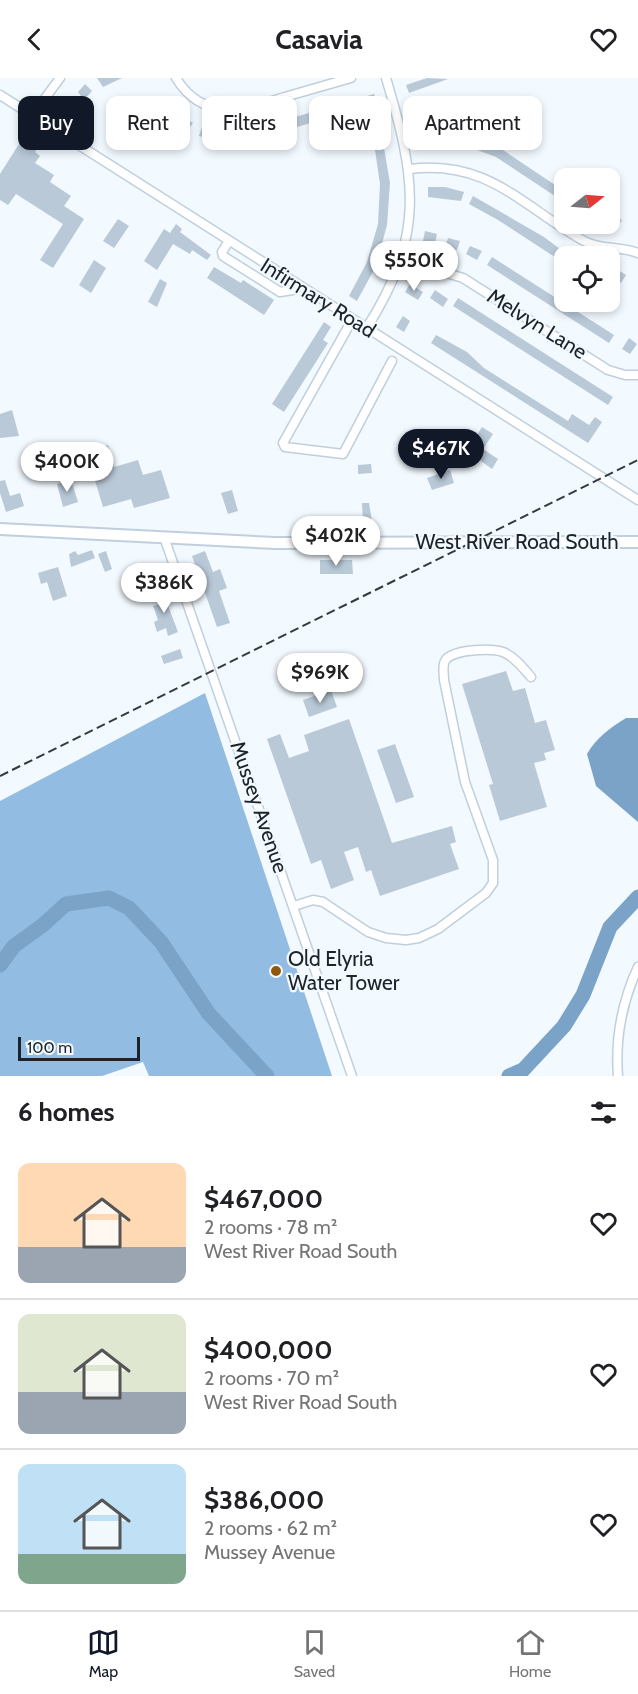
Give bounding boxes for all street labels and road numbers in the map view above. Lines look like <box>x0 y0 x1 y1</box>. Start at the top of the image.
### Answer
street label: Infirmary Road <box>256 252 380 343</box>
street label: Melvyn Lane <box>483 283 592 364</box>
street label: West River Road South <box>415 529 619 554</box>
street label: Mussey Avenue <box>225 738 294 876</box>

